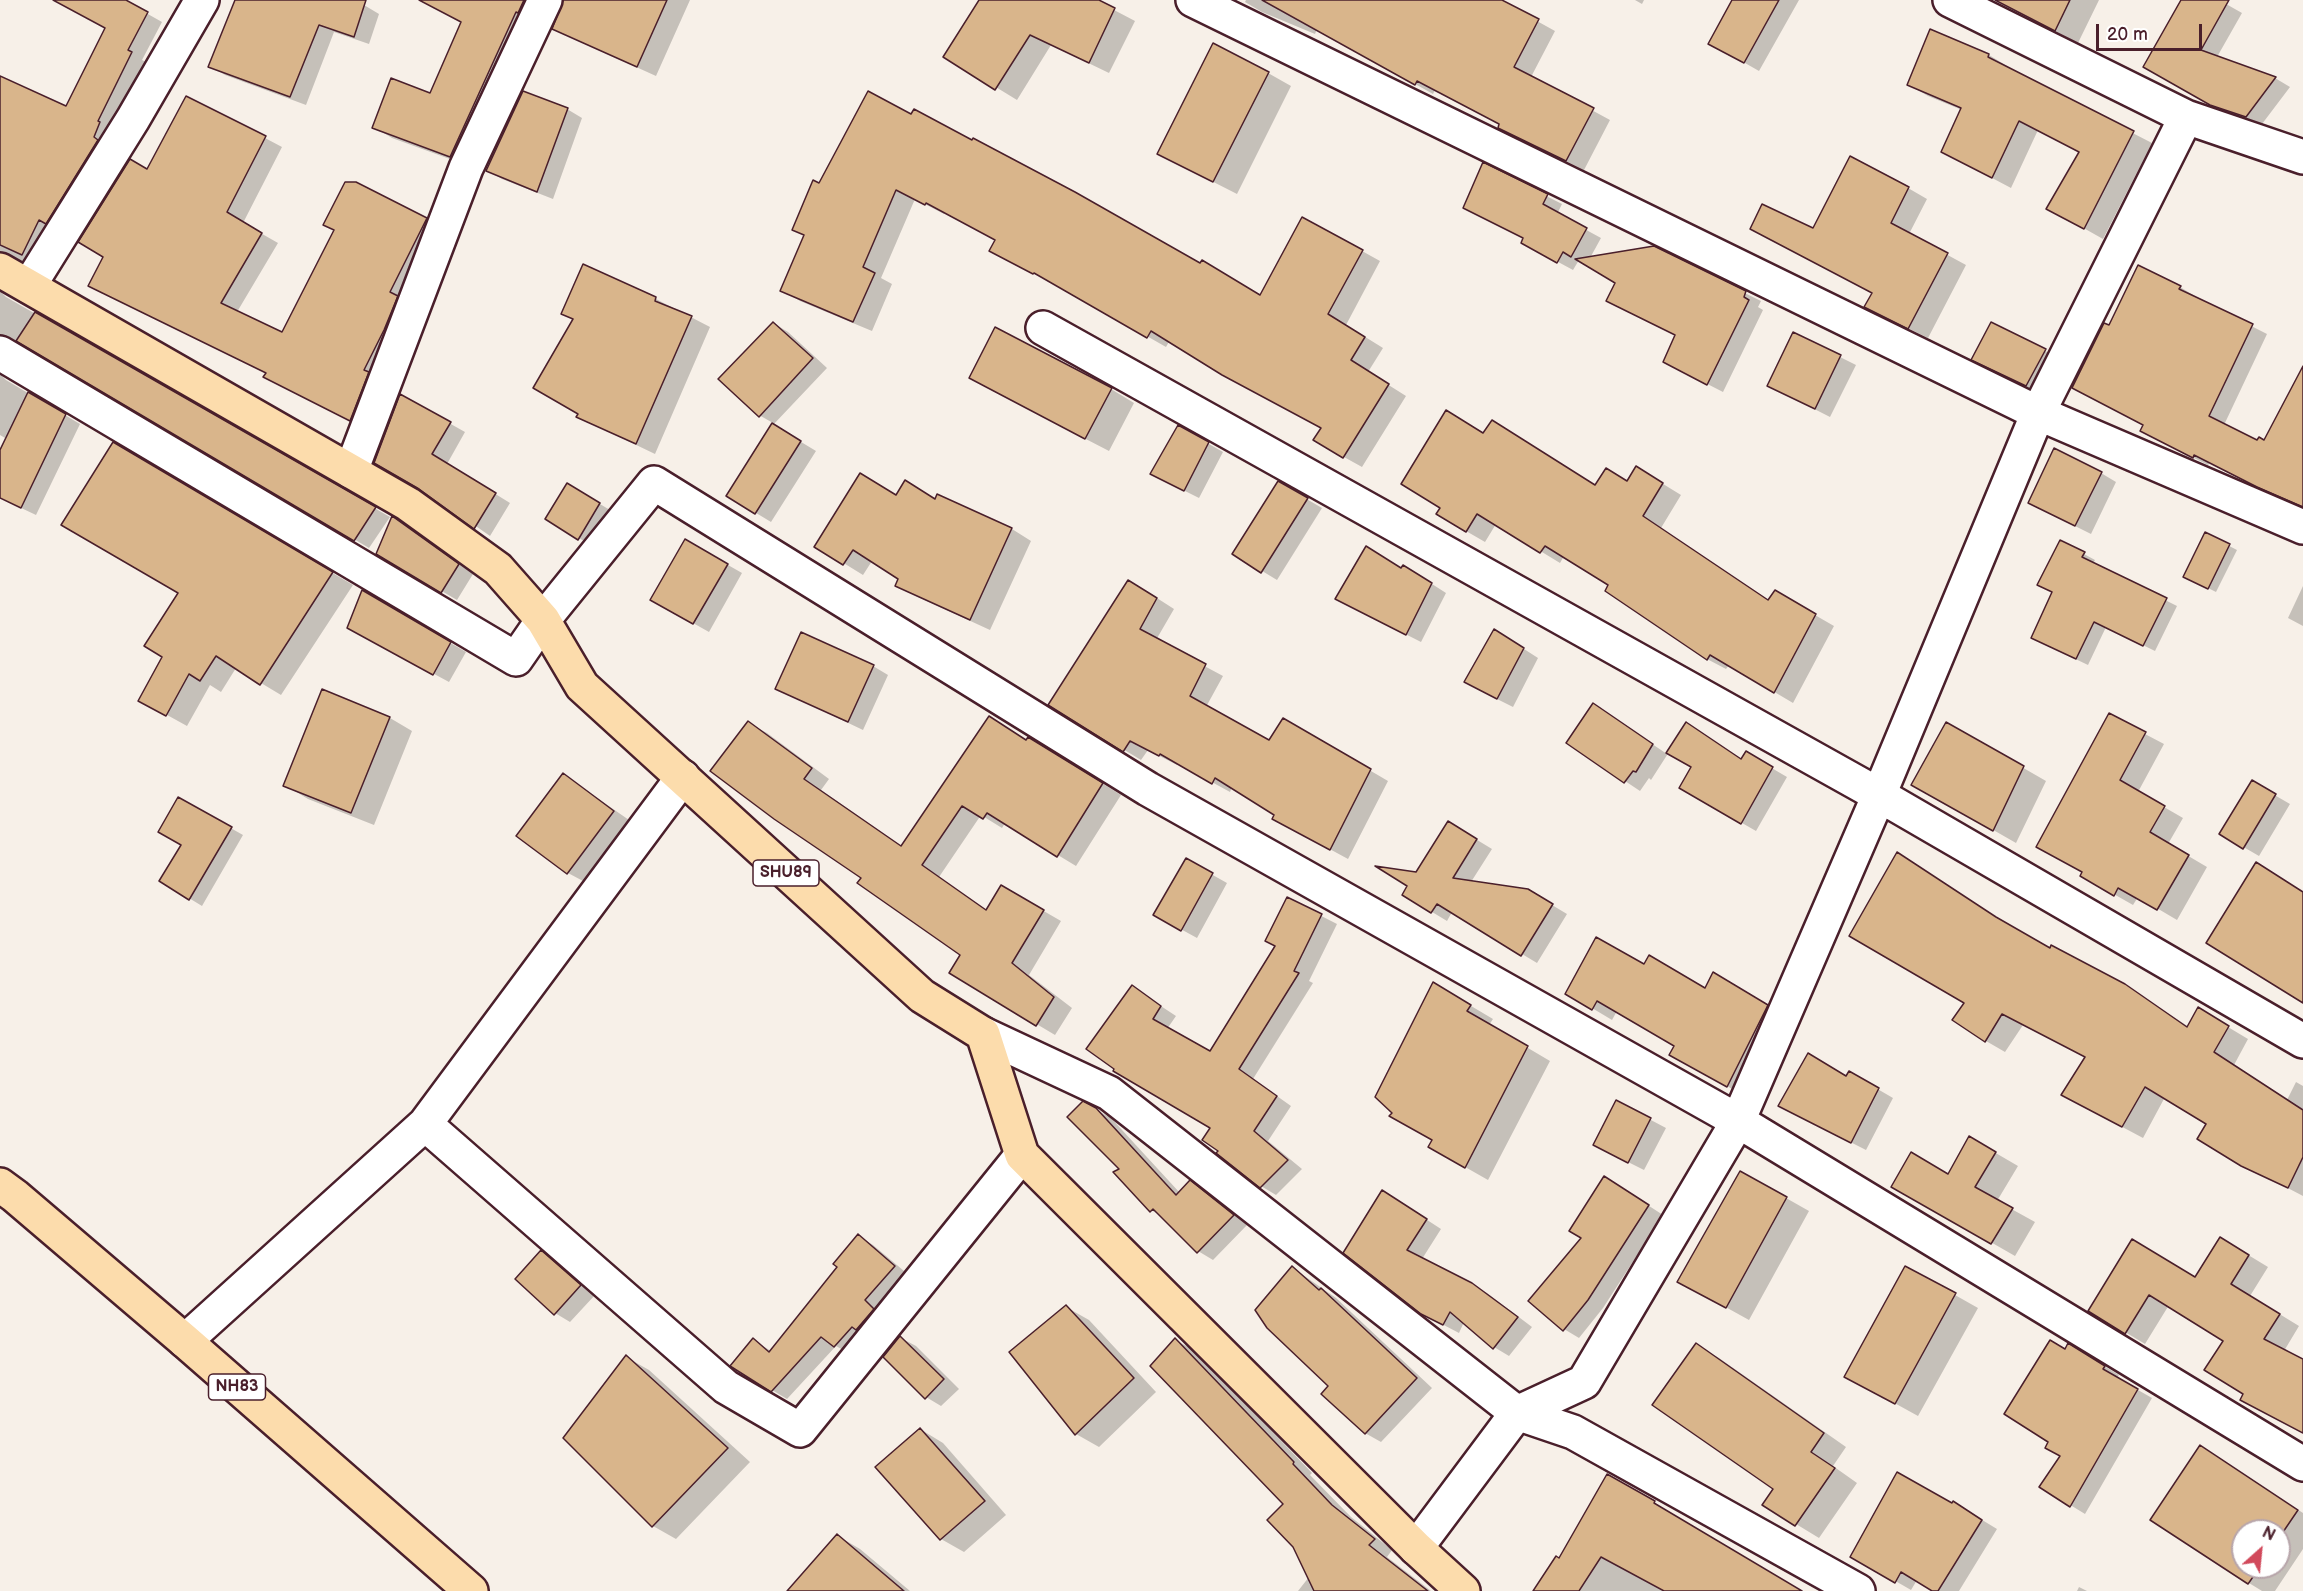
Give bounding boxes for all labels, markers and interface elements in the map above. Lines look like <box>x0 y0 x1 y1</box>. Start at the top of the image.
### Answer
scale bar <box>2099 12 2206 50</box>
text: 20 m <box>2107 24 2148 45</box>
road number: SHU89 <box>753 860 819 886</box>
road number: NH83 <box>208 1374 266 1400</box>
north arrow <box>2231 1519 2291 1579</box>
text: N <box>2259 1523 2278 1545</box>

